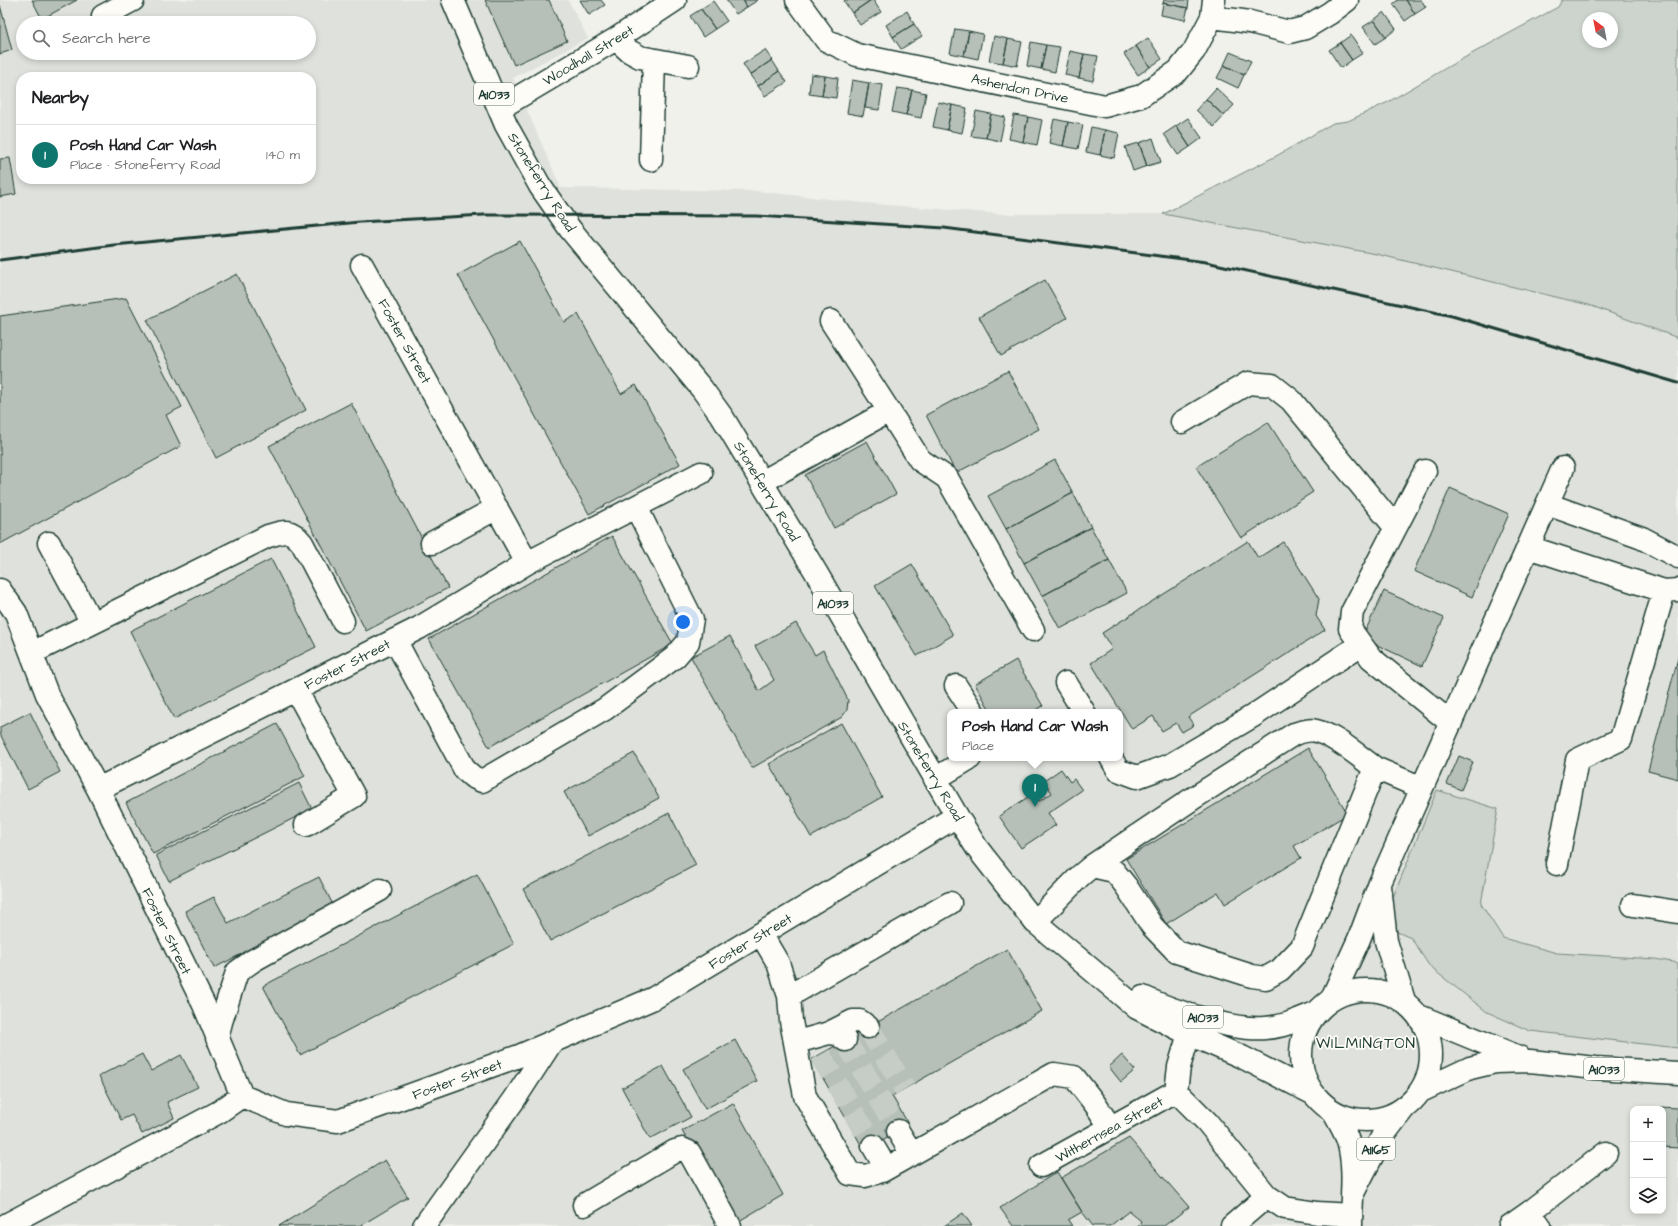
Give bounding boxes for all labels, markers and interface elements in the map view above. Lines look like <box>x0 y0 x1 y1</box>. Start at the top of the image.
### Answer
north arrow <box>1582 12 1618 48</box>
search box <box>16 16 316 60</box>
street label: Woodhall Street <box>539 21 638 91</box>
icon: search <box>30 27 52 49</box>
text: Search here <box>62 28 151 49</box>
street label: Ashendon Drive <box>969 69 1071 109</box>
road number: A1033 <box>474 83 514 105</box>
text: Nearby <box>32 86 89 110</box>
street label: Stoneferry Road <box>502 129 580 236</box>
text: Posh Hand Car Wash <box>70 135 216 156</box>
text: 1 <box>44 146 46 164</box>
text: 140 m <box>266 146 300 164</box>
text: Place · Stoneferry Road <box>70 156 220 174</box>
street label: Foster Street <box>373 295 436 388</box>
street label: Stoneferry Road <box>728 438 804 545</box>
road number: A1033 <box>813 592 853 614</box>
your location <box>673 612 693 632</box>
street label: Foster Street <box>301 634 394 695</box>
popup <box>947 709 1123 761</box>
text: Posh Hand Car Wash <box>962 716 1108 737</box>
street label: Stoneferry Road <box>892 718 968 825</box>
text: Place <box>962 737 994 755</box>
pin: 1 <box>1022 774 1048 807</box>
street label: Foster Street <box>136 885 196 979</box>
street label: Foster Street <box>705 909 796 975</box>
road number: A1033 <box>1183 1006 1223 1028</box>
district label: WILMINGTON <box>1316 1033 1416 1054</box>
street label: Foster Street <box>410 1054 505 1105</box>
road number: A1033 <box>1584 1058 1624 1080</box>
street label: Withernsea Street <box>1052 1092 1167 1168</box>
map controls <box>1630 1106 1666 1214</box>
button: + <box>1630 1106 1666 1142</box>
road number: A1165 <box>1357 1138 1395 1160</box>
button: − <box>1630 1142 1666 1178</box>
button: layers <box>1630 1178 1666 1214</box>

